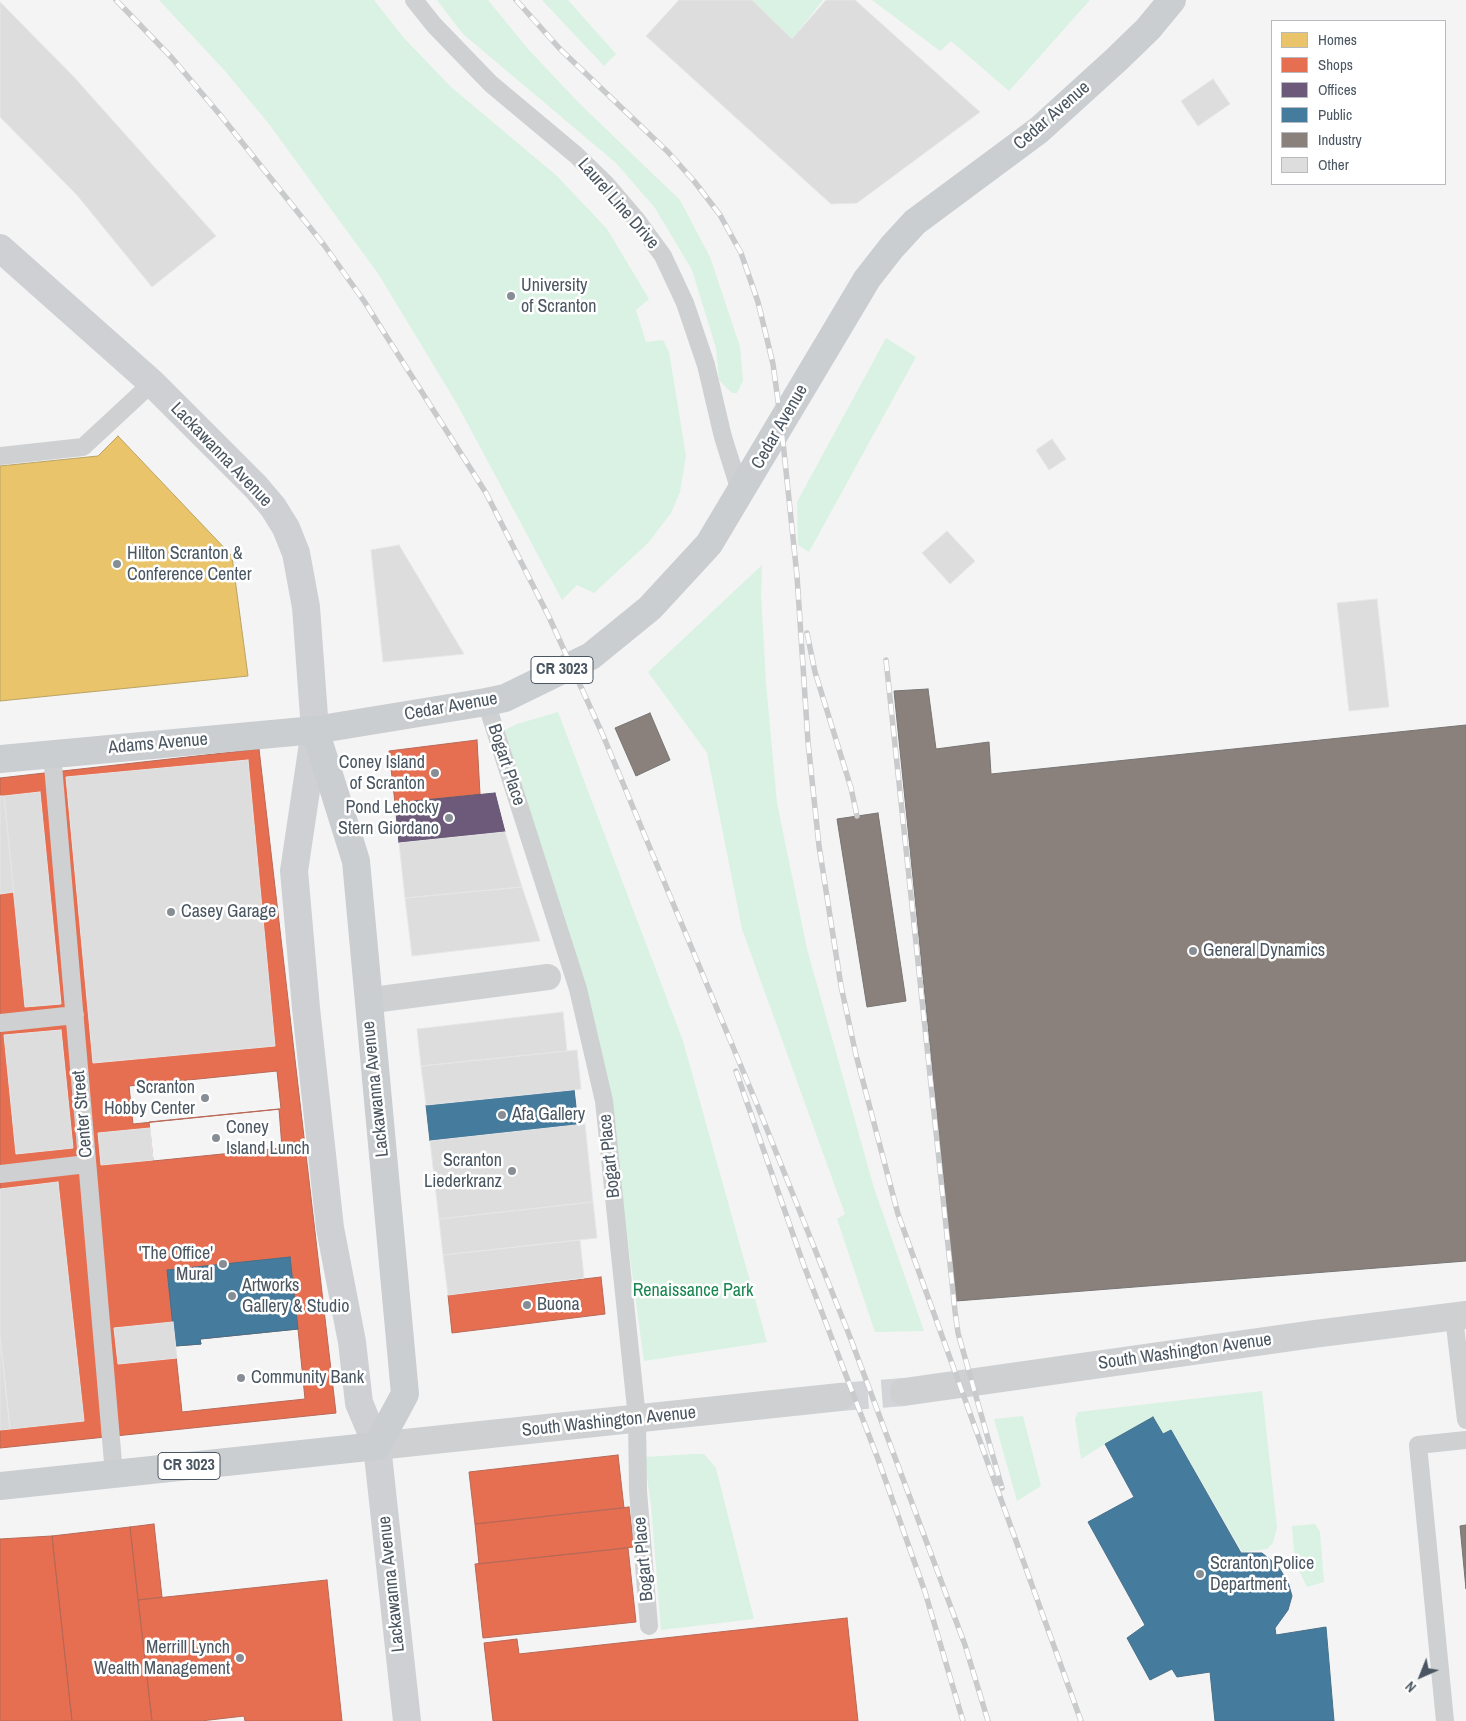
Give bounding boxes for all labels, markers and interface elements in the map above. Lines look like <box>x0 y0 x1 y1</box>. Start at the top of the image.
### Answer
legend <box>1271 20 1446 185</box>
text: Homes <box>1318 29 1357 50</box>
text: Shops <box>1318 54 1353 75</box>
street label: Cedar Avenue <box>1009 77 1095 155</box>
text: Offices <box>1318 79 1357 100</box>
text: Public <box>1318 104 1352 125</box>
text: Industry <box>1318 129 1362 150</box>
street label: Laurel Line Drive <box>573 154 663 254</box>
text: Other <box>1318 154 1349 175</box>
place label: University of Scranton <box>521 275 596 318</box>
marker: University of Scranton <box>505 290 517 302</box>
street label: Cedar Avenue <box>747 381 813 473</box>
street label: Lackawanna Avenue <box>166 398 276 512</box>
place label: Hilton Scranton & Conference Center <box>127 543 252 586</box>
marker: Hilton Scranton & Conference Center <box>111 558 123 570</box>
road number: CR 3023 <box>531 656 593 684</box>
street label: Cedar Avenue <box>403 688 499 726</box>
street label: Bogart Place <box>483 721 529 809</box>
street label: Adams Avenue <box>107 729 209 759</box>
place label: Coney Island of Scranton <box>339 752 425 794</box>
marker: Coney Island of Scranton <box>429 767 441 779</box>
place label: Pond Lehocky Stern Giordano <box>338 797 439 840</box>
marker: Pond Lehocky Stern Giordano <box>443 812 455 824</box>
place label: Casey Garage <box>181 901 276 923</box>
marker: Casey Garage <box>165 906 177 918</box>
place label: General Dynamics <box>1203 940 1325 962</box>
marker: General Dynamics <box>1187 945 1199 957</box>
street label: Lackawanna Avenue <box>358 1020 394 1158</box>
street label: Center Street <box>68 1069 98 1159</box>
place label: Scranton Hobby Center <box>104 1077 195 1120</box>
marker: Scranton Hobby Center <box>199 1092 211 1104</box>
place label: Afa Gallery <box>512 1104 585 1126</box>
marker: Afa Gallery <box>496 1109 508 1121</box>
street label: Bogart Place <box>595 1113 625 1199</box>
place label: Coney Island Lunch <box>226 1117 310 1160</box>
marker: Coney Island Lunch <box>210 1132 222 1144</box>
place label: Scranton Liederkranz <box>424 1150 502 1192</box>
marker: Scranton Liederkranz <box>506 1165 518 1177</box>
place label: 'The Office' Mural <box>139 1243 213 1286</box>
marker: 'The Office' Mural <box>217 1258 229 1270</box>
place label: Artworks Gallery & Studio <box>242 1275 349 1318</box>
park label: Renaissance Park <box>633 1280 753 1302</box>
marker: Artworks Gallery & Studio <box>226 1290 238 1302</box>
place label: Buona <box>537 1294 580 1316</box>
marker: Buona <box>521 1299 533 1311</box>
street label: South Washington Avenue <box>1097 1329 1273 1375</box>
place label: Community Bank <box>251 1367 364 1389</box>
marker: Community Bank <box>235 1372 247 1384</box>
street label: South Washington Avenue <box>521 1402 697 1442</box>
road number: CR 3023 <box>158 1452 220 1480</box>
street label: Lackawanna Avenue <box>374 1515 410 1653</box>
street label: Bogart Place <box>630 1516 658 1602</box>
place label: Scranton Police Department <box>1210 1553 1314 1596</box>
marker: Scranton Police Department <box>1194 1568 1206 1580</box>
place label: Merrill Lynch Wealth Management <box>94 1637 230 1680</box>
north arrow <box>1396 1651 1446 1701</box>
marker: Merrill Lynch Wealth Management <box>234 1652 246 1664</box>
text: N <box>1401 1677 1420 1696</box>

